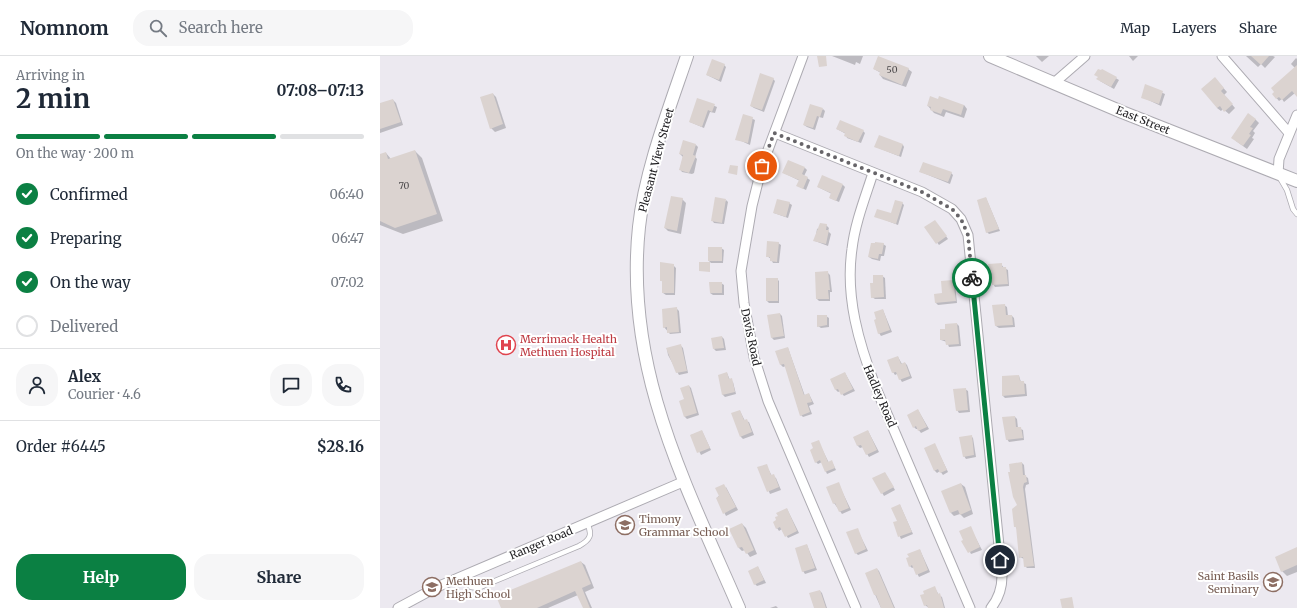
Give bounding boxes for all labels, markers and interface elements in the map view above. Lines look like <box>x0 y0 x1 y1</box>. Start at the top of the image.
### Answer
search box <box>133 10 413 46</box>
text: Nomnom <box>20 16 109 40</box>
icon: search <box>147 17 169 39</box>
text: Search here <box>179 18 263 37</box>
text: Map <box>1120 19 1150 37</box>
text: Layers <box>1172 19 1217 37</box>
text: Share <box>1239 19 1277 37</box>
house number: 50 <box>887 64 898 75</box>
text: Arriving in <box>16 67 85 84</box>
text: 07:08–07:13 <box>277 81 364 100</box>
text: 2 min <box>16 82 90 115</box>
street label: East Street <box>1114 103 1173 137</box>
street label: Pleasant View Street <box>635 106 677 214</box>
text: On the way · 200 m <box>16 145 134 162</box>
pin <box>745 149 779 183</box>
icon: bag <box>751 155 773 177</box>
house number: 70 <box>399 180 410 191</box>
icon: check <box>16 183 38 205</box>
text: Confirmed <box>50 185 128 204</box>
text: 06:40 <box>329 186 364 203</box>
icon: check <box>16 227 38 249</box>
text: Preparing <box>50 229 122 248</box>
text: 06:47 <box>332 230 364 247</box>
courier <box>952 258 992 298</box>
icon: bike <box>961 267 983 289</box>
icon: check <box>16 271 38 293</box>
text: On the way <box>50 273 131 292</box>
text: 07:02 <box>330 274 364 291</box>
street label: Davis Road <box>738 307 764 367</box>
text: Delivered <box>50 317 118 336</box>
place label: Merrimack Health Methuen Hospital <box>520 332 618 359</box>
hospital icon: Merrimack Health Methuen Hospital <box>495 334 517 356</box>
street label: Hadley Road <box>861 363 900 430</box>
button: person <box>16 364 58 406</box>
button: chat <box>270 364 312 406</box>
button: phone <box>322 364 364 406</box>
text: Alex <box>68 367 101 386</box>
text: Courier · 4.6 <box>68 386 141 403</box>
text: Order #6445 <box>16 437 106 456</box>
text: $28.16 <box>317 437 364 456</box>
place label: Timony Grammar School <box>639 512 729 539</box>
school or university icon: Timony Grammar School <box>614 514 636 536</box>
street label: Ranger Road <box>507 523 575 563</box>
pin <box>983 543 1017 577</box>
icon: home <box>989 549 1011 571</box>
button: Help <box>16 554 186 600</box>
button: Share <box>194 554 364 600</box>
place label: Saint Basils Seminary <box>1198 569 1260 596</box>
school or university icon: Saint Basils Seminary <box>1262 571 1284 593</box>
place label: Methuen High School <box>446 574 511 601</box>
school or university icon: Methuen High School <box>421 576 443 598</box>

